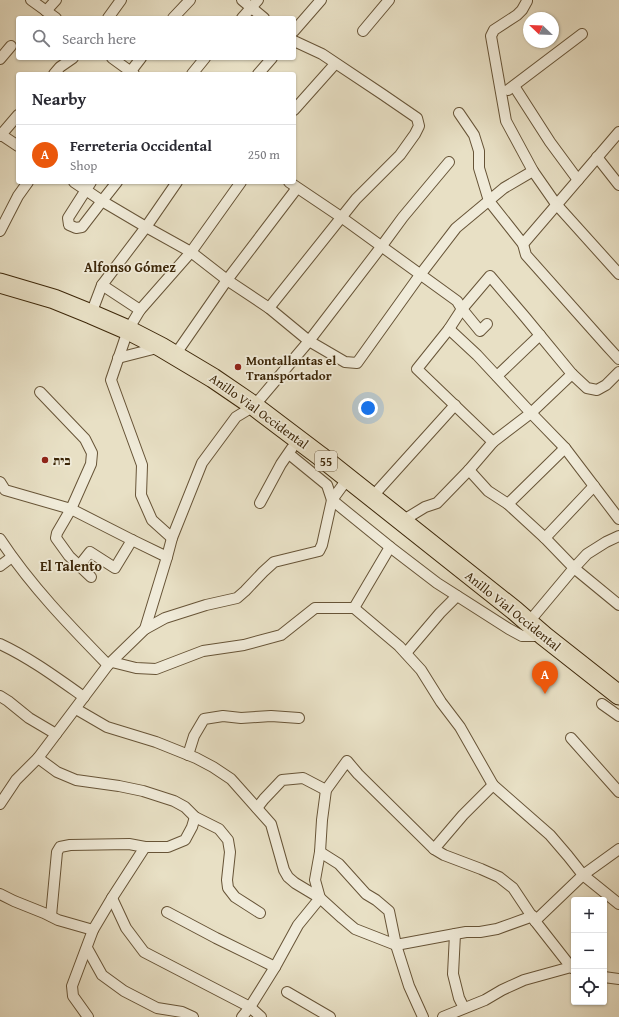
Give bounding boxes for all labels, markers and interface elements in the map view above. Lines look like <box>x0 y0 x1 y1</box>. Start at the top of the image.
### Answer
north arrow <box>523 12 559 48</box>
search box <box>16 16 296 60</box>
icon: search <box>30 27 52 49</box>
text: Search here <box>62 28 136 49</box>
text: Nearby <box>32 86 86 111</box>
text: Ferreteria Occidental <box>70 135 212 156</box>
text: A <box>41 145 49 164</box>
text: 250 m <box>248 145 280 164</box>
text: Shop <box>70 156 97 175</box>
district label: Alfonso Gómez <box>84 257 176 277</box>
place label: Montallantas el Transportador <box>246 351 336 385</box>
marker: Montallantas el Transportador <box>233 362 243 372</box>
street label: Anillo Vial Occidental <box>206 369 313 454</box>
your location <box>358 398 378 418</box>
place label: בית <box>53 451 70 470</box>
road number: 55 <box>315 451 337 471</box>
marker: בית <box>40 455 50 465</box>
district label: El Talento <box>40 556 103 576</box>
street label: Anillo Vial Occidental <box>461 566 565 656</box>
pin: A <box>532 661 558 694</box>
map controls <box>571 897 607 1005</box>
button: + <box>571 897 607 933</box>
button: − <box>571 933 607 969</box>
button: locate <box>571 969 607 1005</box>

